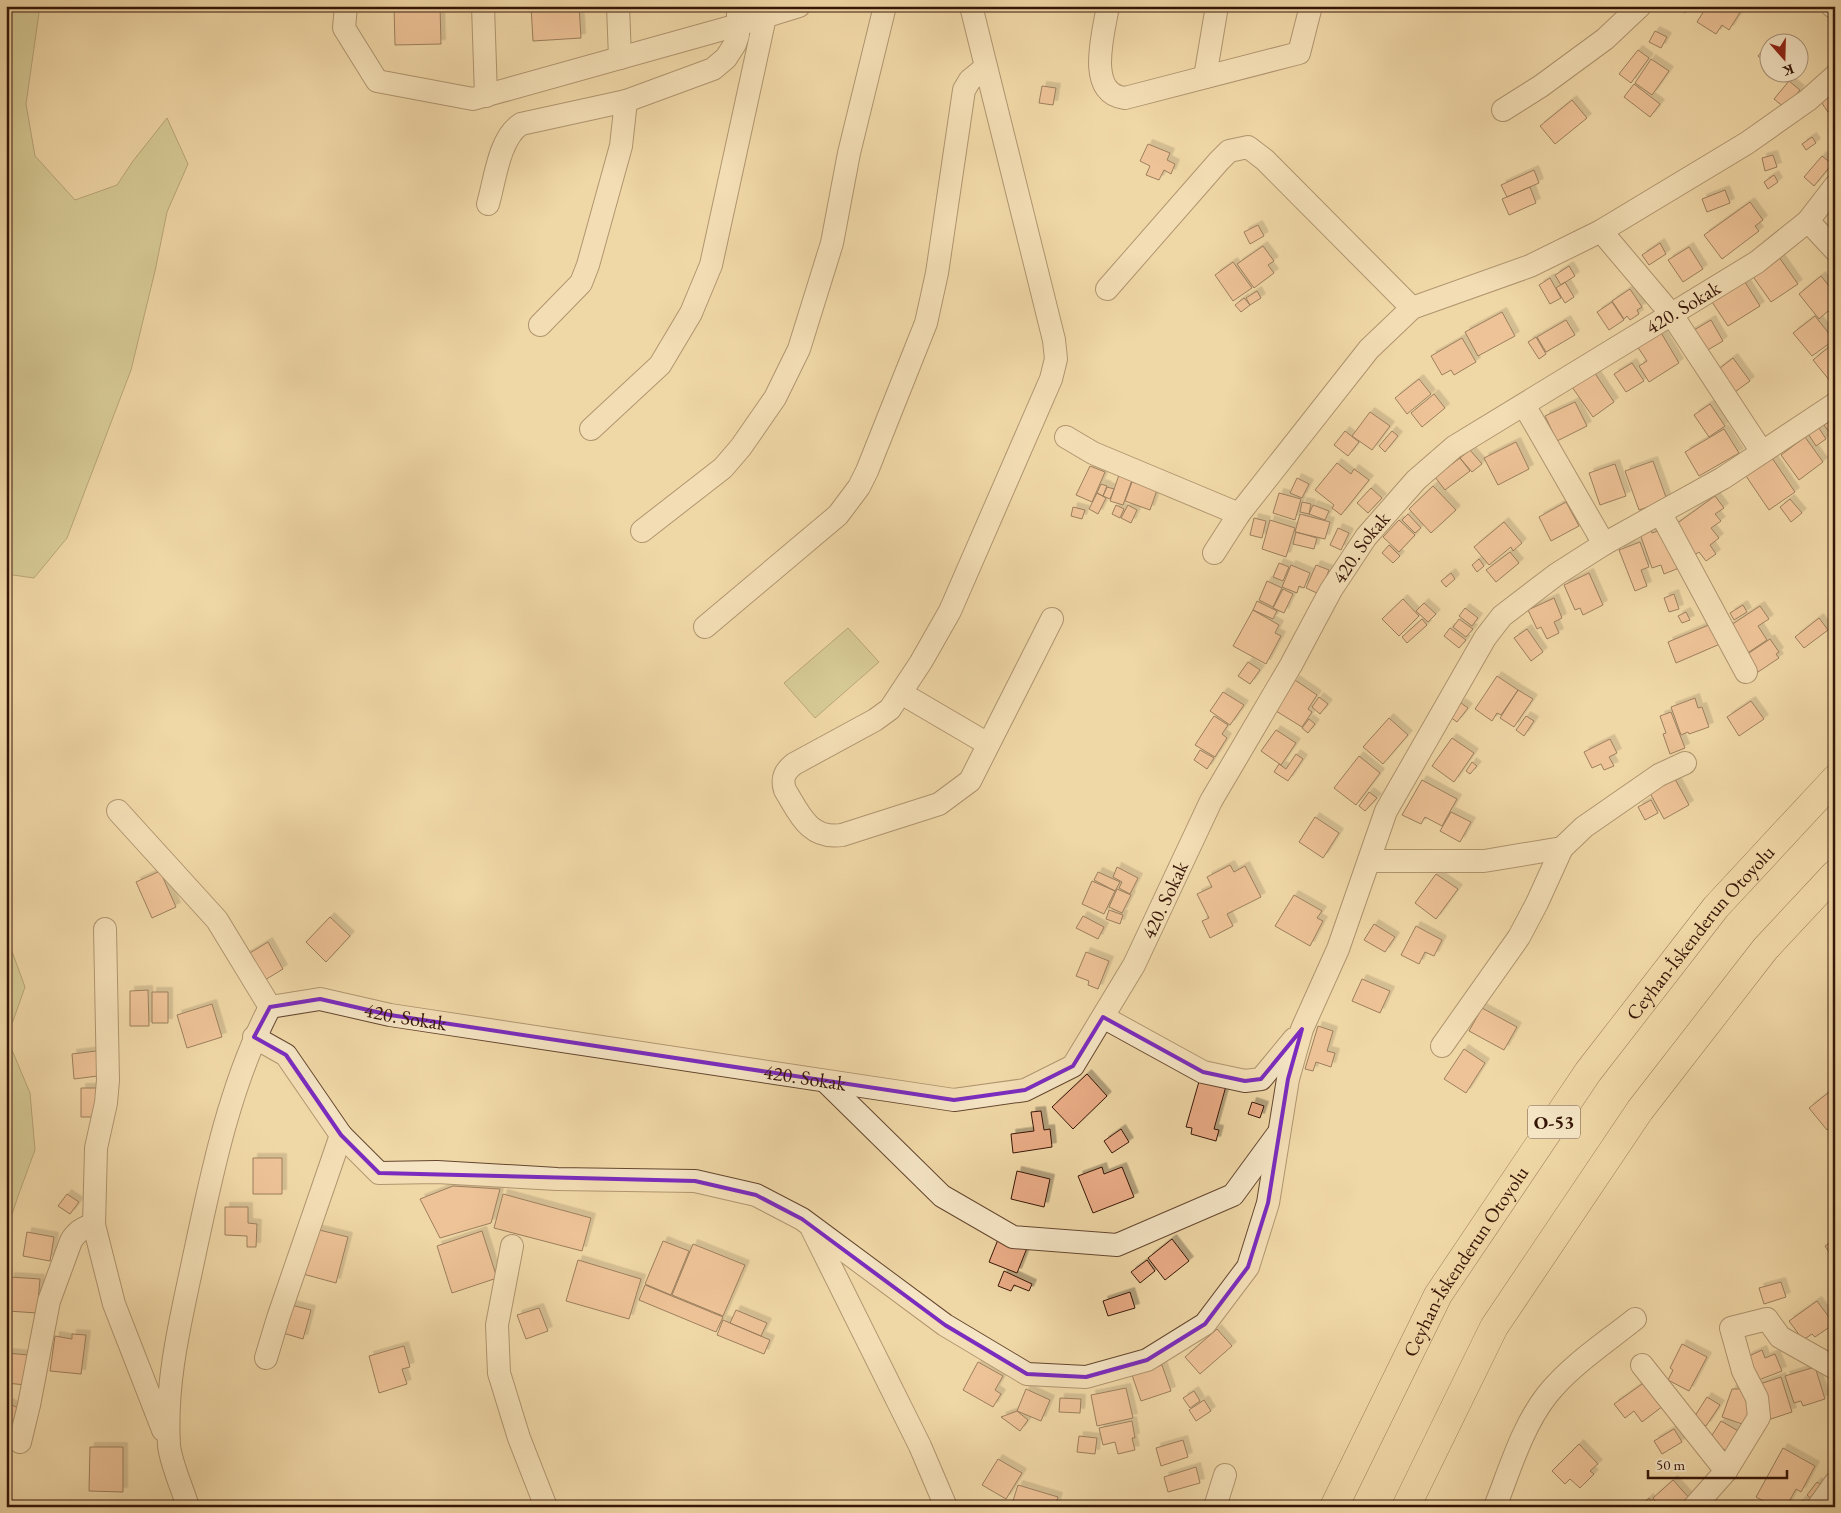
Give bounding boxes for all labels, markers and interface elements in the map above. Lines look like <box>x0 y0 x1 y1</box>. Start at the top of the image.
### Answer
north arrow <box>1758 32 1808 82</box>
text: K <box>1780 60 1797 81</box>
street label: 420. Sokak <box>1641 274 1726 340</box>
street label: 420. Sokak <box>1326 505 1396 589</box>
street label: Ceyhan-İskenderun Otoyolu <box>1620 839 1781 1025</box>
street label: 420. Sokak <box>1135 856 1194 943</box>
street label: 420. Sokak <box>362 997 449 1036</box>
street label: 420. Sokak <box>762 1058 849 1097</box>
road number: O-53 <box>1528 1106 1580 1138</box>
street label: Ceyhan-İskenderun Otoyolu <box>1397 1160 1534 1361</box>
scale bar <box>1648 1448 1787 1480</box>
text: 50 m <box>1656 1455 1685 1474</box>

